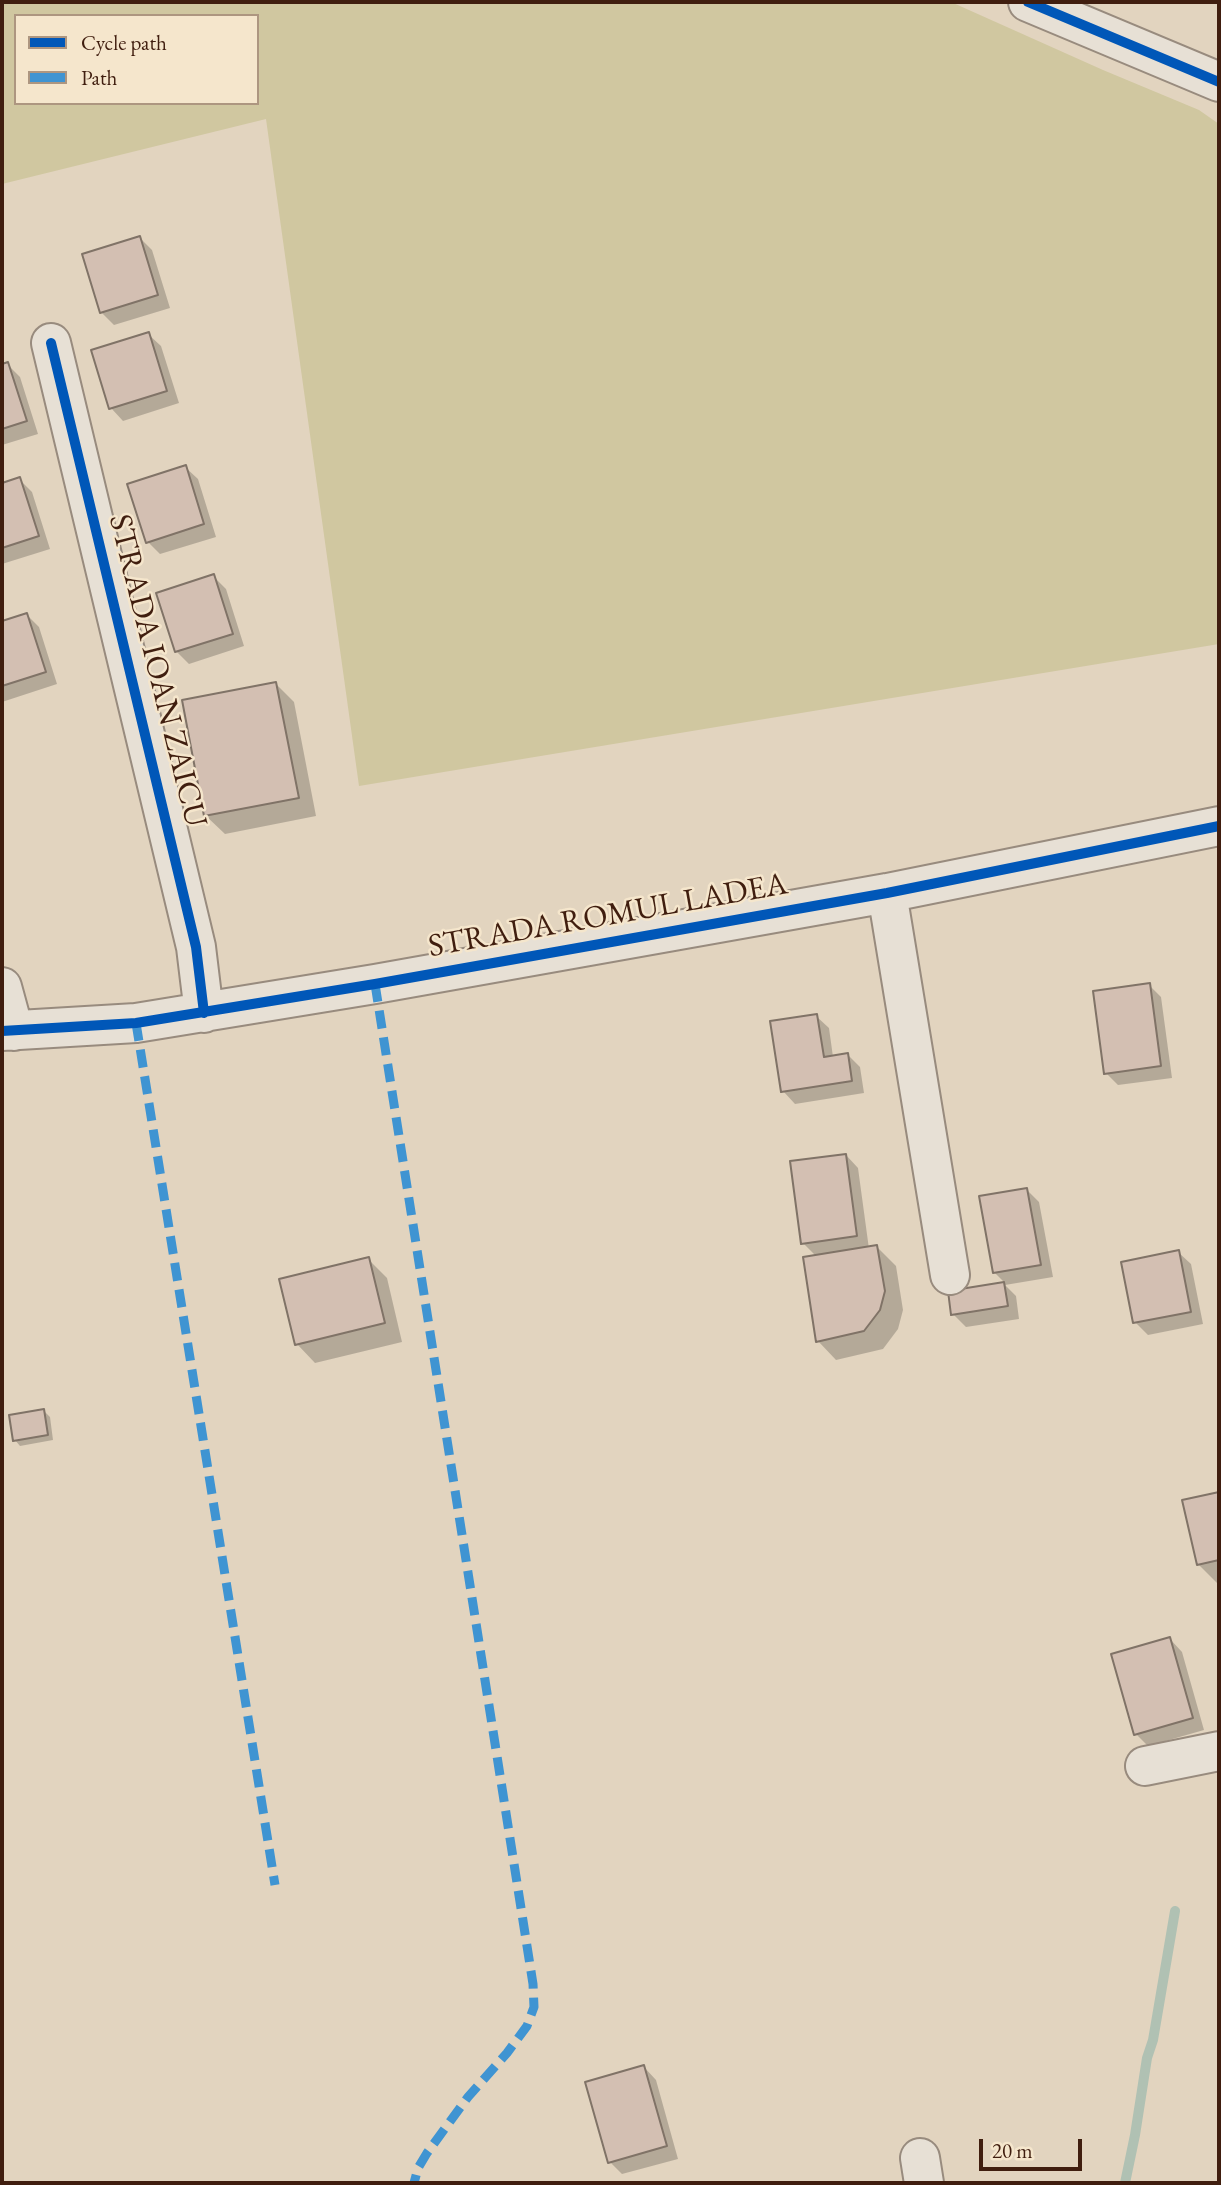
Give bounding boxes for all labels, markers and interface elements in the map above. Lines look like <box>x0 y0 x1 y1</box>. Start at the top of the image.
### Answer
legend <box>14 14 259 105</box>
text: Cycle path <box>81 29 167 56</box>
text: Path <box>81 64 117 91</box>
street label: STRADA IOAN ZAICU <box>100 511 214 831</box>
street label: STRADA ROMUL LADEA <box>425 865 791 967</box>
scale bar <box>983 2126 1086 2170</box>
text: 20 m <box>992 2137 1033 2164</box>

